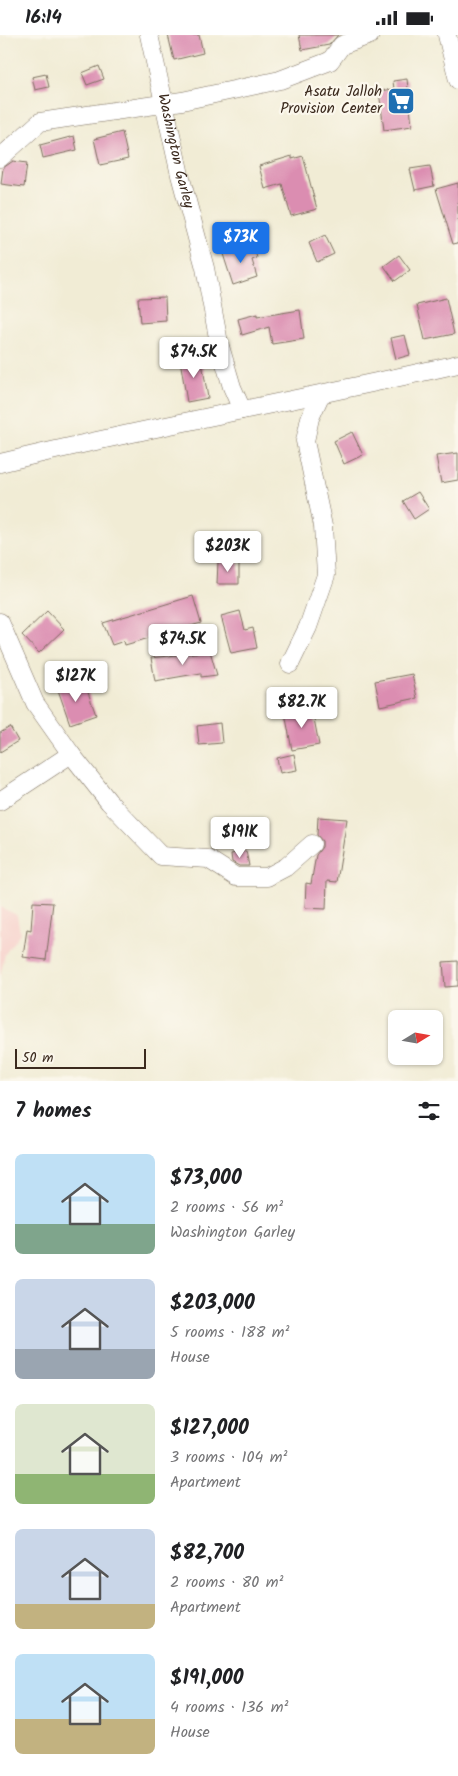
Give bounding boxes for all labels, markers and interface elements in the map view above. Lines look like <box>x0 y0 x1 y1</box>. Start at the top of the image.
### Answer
text: 16:14 <box>25 3 62 33</box>
place label: Asatu Jalloh Provision Center <box>280 80 383 121</box>
supermarket icon: Asatu Jalloh Provision Center <box>386 86 416 116</box>
street label: Washington Garley <box>150 91 201 212</box>
pin: $73K <box>211 221 271 264</box>
text: $73K <box>223 225 259 250</box>
pin: $74.5K <box>153 337 235 379</box>
text: $74.5K <box>170 340 218 365</box>
pin: $203K <box>193 531 263 573</box>
text: $203K <box>205 534 251 559</box>
pin: $74.5K <box>142 623 224 666</box>
text: $74.5K <box>159 627 207 652</box>
pin: $127K <box>41 661 111 703</box>
text: $127K <box>56 664 96 689</box>
pin: $82.7K <box>261 687 343 729</box>
text: $82.7K <box>277 690 327 715</box>
pin: $191K <box>205 817 275 859</box>
text: $191K <box>222 820 258 845</box>
north arrow <box>388 1010 442 1065</box>
map controls <box>388 1010 443 1065</box>
scale bar <box>15 1046 146 1069</box>
text: 50 m <box>22 1047 53 1069</box>
text: 7 homes <box>15 1095 92 1128</box>
icon: filters <box>415 1097 443 1125</box>
text: $73,000 <box>170 1162 242 1195</box>
icon: home <box>55 1174 115 1234</box>
text: 2 rooms · 56 m² <box>170 1195 283 1220</box>
text: Washington Garley <box>170 1220 295 1245</box>
text: $203,000 <box>170 1287 255 1320</box>
icon: home <box>55 1299 115 1359</box>
text: 5 rooms · 188 m² <box>170 1320 289 1345</box>
text: House <box>170 1345 210 1370</box>
text: $127,000 <box>170 1412 249 1445</box>
icon: home <box>55 1424 115 1484</box>
text: 3 rooms · 104 m² <box>170 1445 287 1470</box>
text: Apartment <box>170 1470 241 1495</box>
text: $82,700 <box>170 1537 244 1570</box>
icon: home <box>55 1549 115 1609</box>
text: 2 rooms · 80 m² <box>170 1570 283 1595</box>
text: Apartment <box>170 1595 241 1620</box>
text: $191,000 <box>170 1662 244 1695</box>
icon: home <box>55 1674 115 1734</box>
text: 4 rooms · 136 m² <box>170 1695 288 1720</box>
text: House <box>170 1720 210 1745</box>

